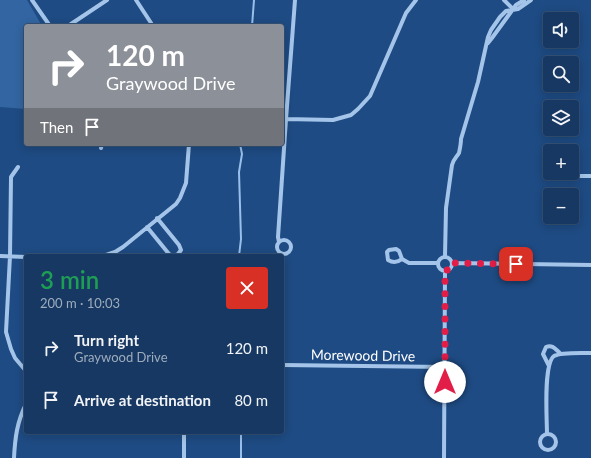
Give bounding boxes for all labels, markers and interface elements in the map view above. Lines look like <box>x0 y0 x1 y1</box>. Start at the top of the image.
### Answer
map controls <box>543 12 579 224</box>
button: sound <box>543 12 579 48</box>
text: 120 m <box>106 38 185 72</box>
icon: right <box>40 40 92 92</box>
button: search <box>543 56 579 92</box>
text: Graywood Drive <box>106 72 235 94</box>
button: layers <box>543 100 579 136</box>
icon: arrive <box>81 116 103 138</box>
text: Then <box>40 118 73 136</box>
button: + <box>543 144 579 180</box>
button: − <box>543 188 579 224</box>
pin <box>499 247 533 281</box>
icon: arrive <box>505 253 527 275</box>
text: 3 min <box>40 265 99 294</box>
button: close <box>226 267 268 309</box>
text: 200 m · 10:03 <box>40 295 120 311</box>
text: Turn right <box>74 331 139 349</box>
icon: right <box>40 337 62 359</box>
text: 120 m <box>226 339 268 357</box>
street label: Morewood Drive <box>311 346 415 364</box>
text: Graywood Drive <box>74 349 168 365</box>
position arrow <box>424 361 466 403</box>
icon: arrive <box>40 389 62 411</box>
text: Arrive at destination <box>74 391 211 409</box>
text: 80 m <box>234 391 268 409</box>

